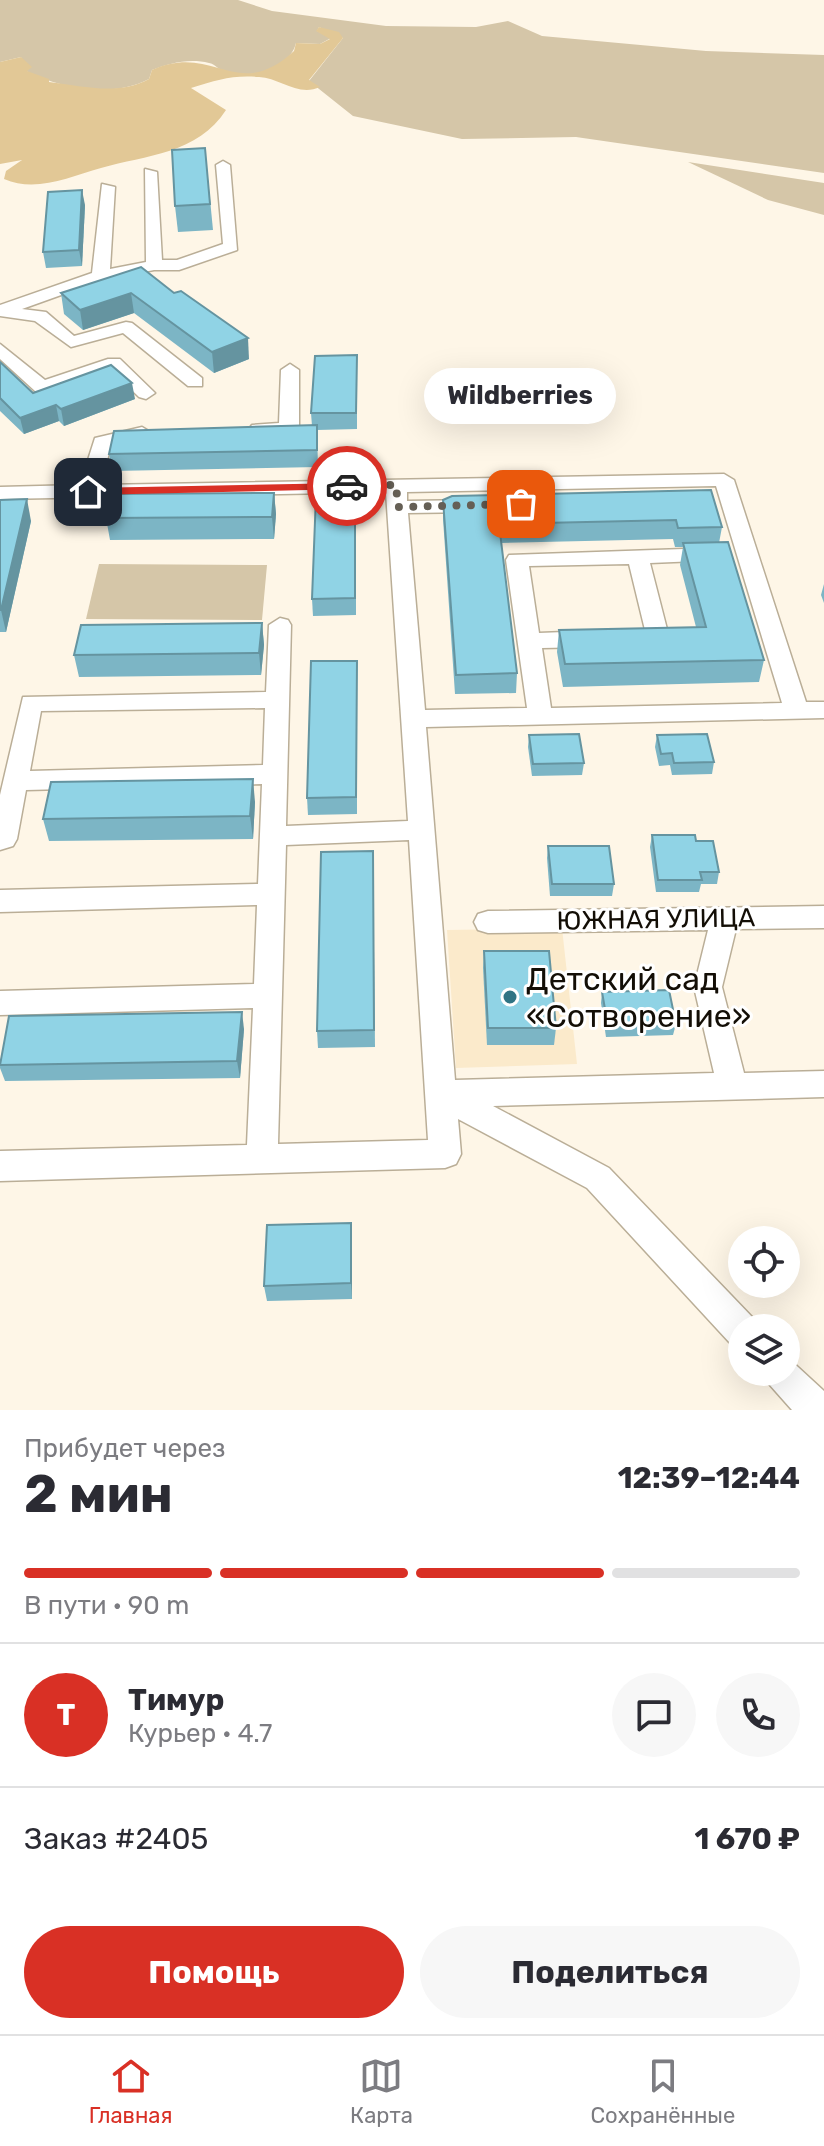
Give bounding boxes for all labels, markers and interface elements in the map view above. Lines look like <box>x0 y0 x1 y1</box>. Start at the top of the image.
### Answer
callout: Wildberries <box>425 368 617 424</box>
text: Wildberries <box>447 380 593 411</box>
courier <box>307 446 387 526</box>
pin <box>54 458 122 526</box>
icon: car <box>325 464 369 508</box>
icon: home <box>66 470 110 514</box>
pin <box>487 470 555 538</box>
icon: bag <box>499 482 543 526</box>
street label: ЮЖНАЯ УЛИЦА <box>556 902 756 937</box>
place label: Детский сад «Сотворение» <box>526 960 751 1035</box>
marker: Детский сад «Сотворение» <box>501 988 519 1006</box>
map controls <box>728 1226 800 1386</box>
button: locate <box>728 1226 800 1298</box>
button: layers <box>728 1314 800 1386</box>
text: Прибудет через <box>24 1433 225 1464</box>
text: 12:39–12:44 <box>618 1460 800 1496</box>
text: 2 мин <box>24 1463 173 1525</box>
text: В пути · 90 m <box>24 1590 189 1621</box>
button: chat <box>612 1673 696 1757</box>
button: phone <box>716 1673 800 1757</box>
text: Тимур <box>128 1682 224 1718</box>
text: Т <box>57 1697 75 1733</box>
text: Курьер · 4.7 <box>128 1718 272 1749</box>
text: Заказ #2405 <box>24 1821 208 1857</box>
text: 1 670 ₽ <box>695 1821 800 1857</box>
button: Помощь <box>24 1926 404 2018</box>
button: Поделиться <box>420 1926 800 2018</box>
tab: Главная <box>89 2054 172 2129</box>
tab: Карта <box>350 2054 413 2129</box>
tab: Сохранённые <box>590 2054 735 2129</box>

